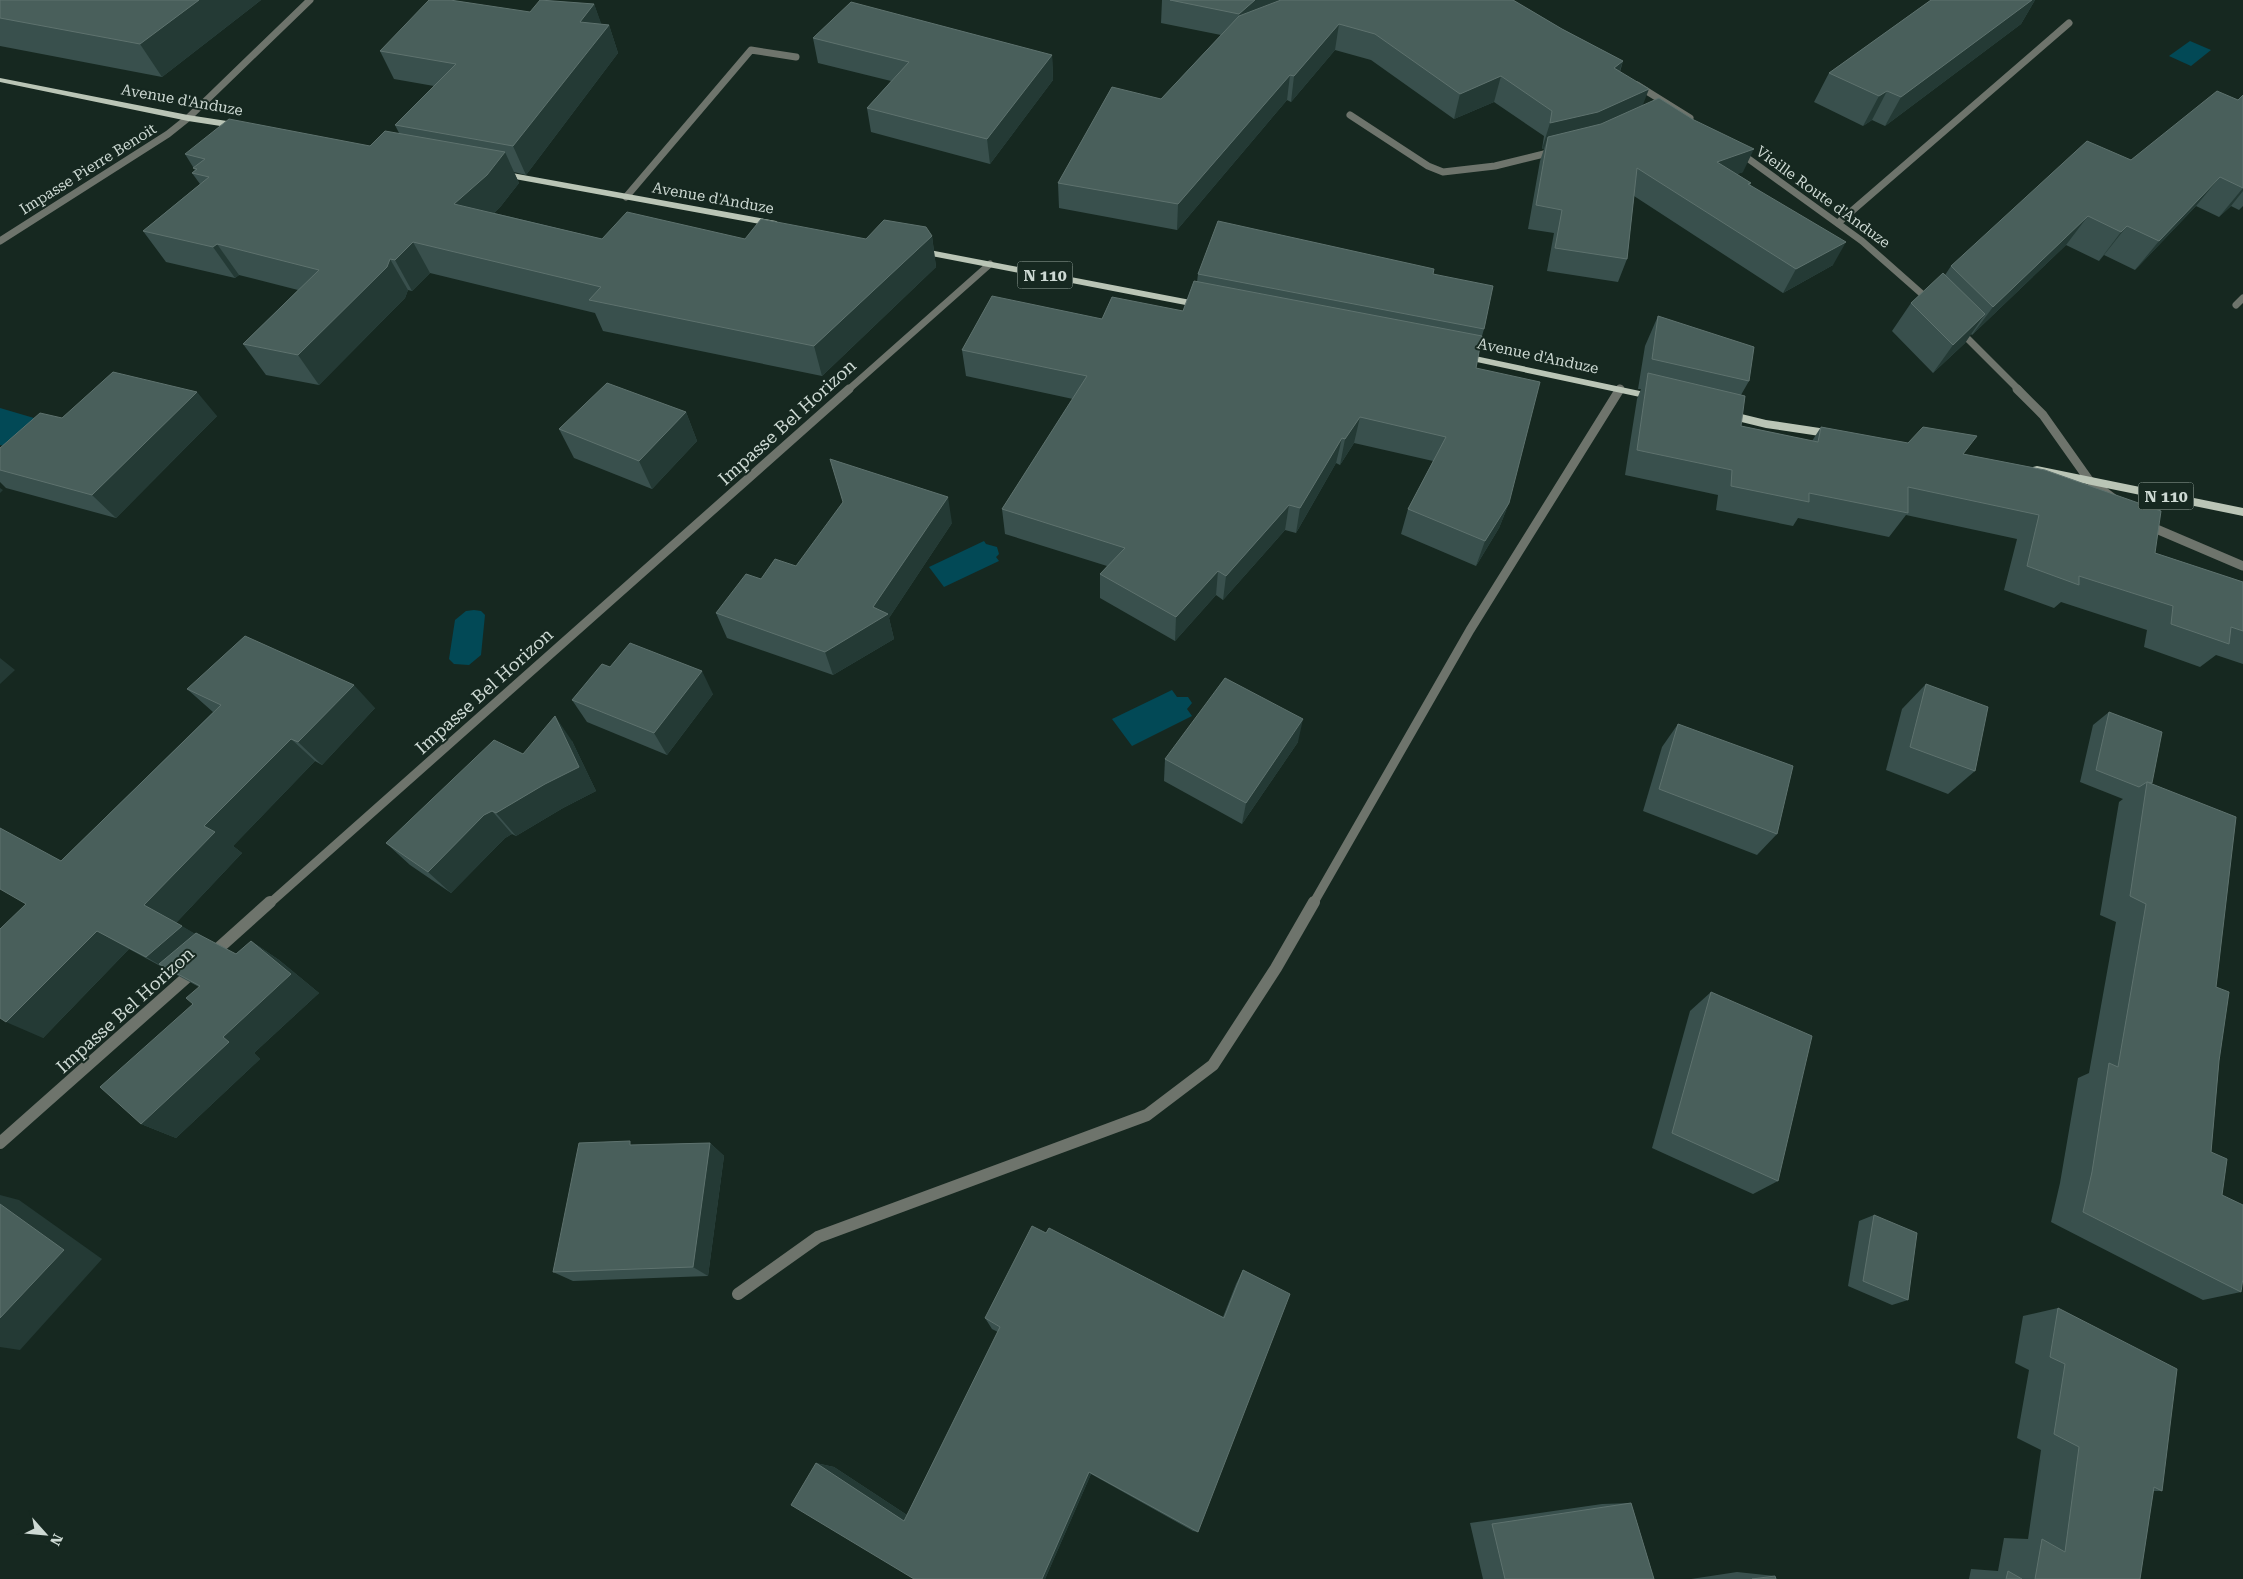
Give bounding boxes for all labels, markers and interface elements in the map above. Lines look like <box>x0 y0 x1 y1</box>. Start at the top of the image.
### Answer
street label: Avenue d'Anduze <box>120 80 244 120</box>
street label: Impasse Pierre Benoit <box>16 119 160 218</box>
street label: Vieille Route d'Anduze <box>1752 142 1894 252</box>
street label: Avenue d'Anduze <box>651 178 775 218</box>
road number: N 110 <box>1018 262 1072 288</box>
street label: Avenue d'Anduze <box>1476 334 1600 378</box>
street label: Impasse Bel Horizon <box>714 354 860 489</box>
road number: N 110 <box>2138 482 2194 510</box>
street label: Impasse Bel Horizon <box>411 623 557 758</box>
street label: Impasse Bel Horizon <box>52 942 198 1077</box>
north arrow <box>20 1509 70 1559</box>
text: N <box>47 1531 66 1549</box>

